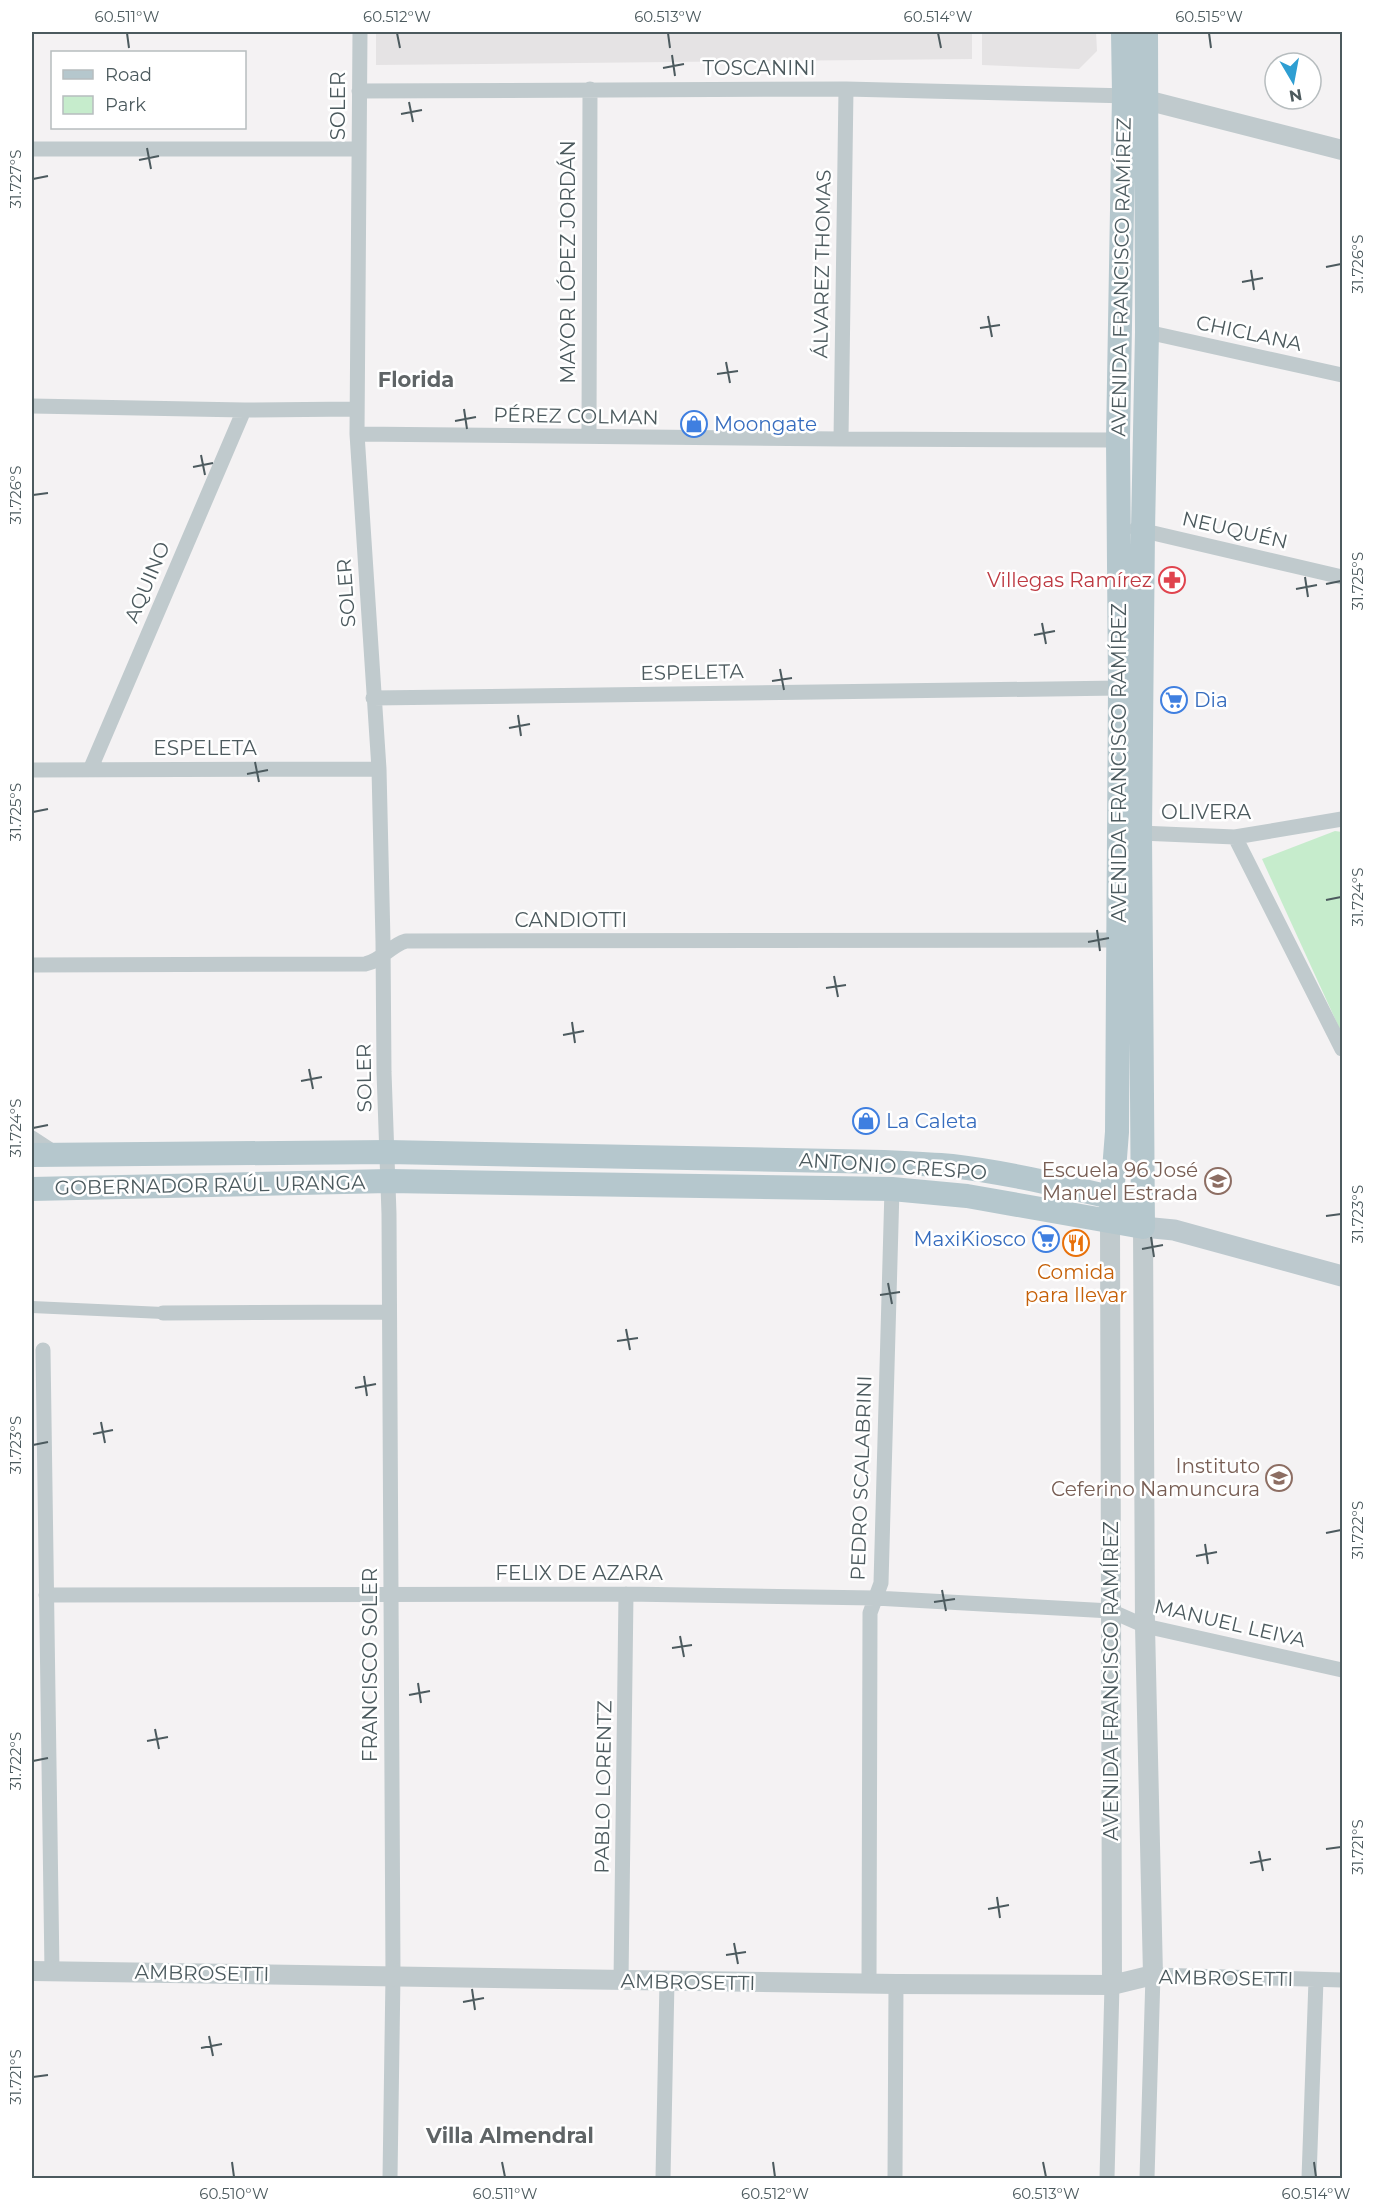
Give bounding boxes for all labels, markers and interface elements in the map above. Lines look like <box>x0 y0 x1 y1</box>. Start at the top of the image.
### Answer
text: 60.511°W <box>95 7 160 26</box>
text: 60.512°W <box>363 7 431 26</box>
text: 60.513°W <box>634 7 702 26</box>
text: 60.514°W <box>904 7 973 26</box>
text: 60.515°W <box>1175 7 1243 26</box>
legend <box>51 51 246 129</box>
north arrow <box>1263 51 1323 111</box>
street label: TOSCANINI <box>702 56 816 80</box>
text: Road <box>105 64 152 86</box>
street label: SOLER <box>326 72 350 140</box>
text: N <box>1287 85 1304 106</box>
text: Park <box>105 94 146 116</box>
street label: AVENIDA FRANCISCO RAMÍREZ <box>1106 117 1136 437</box>
street label: MAYOR LÓPEZ JORDÁN <box>556 140 580 384</box>
text: 31.727°S <box>6 150 25 208</box>
street label: ÁLVAREZ THOMAS <box>808 169 836 359</box>
text: 31.726°S <box>1348 235 1367 293</box>
street label: CHICLANA <box>1194 310 1305 356</box>
district label: Florida <box>378 367 454 392</box>
street label: PÉREZ COLMAN <box>493 403 659 429</box>
shop icon: Moongate <box>679 409 709 439</box>
place label: Moongate <box>714 412 817 436</box>
text: 31.726°S <box>6 466 25 524</box>
street label: NEUQUÉN <box>1180 506 1290 554</box>
street label: AQUINO <box>119 538 175 626</box>
text: 31.725°S <box>1348 552 1367 610</box>
street label: SOLER <box>332 558 360 628</box>
pharmacy icon: Villegas Ramírez <box>1157 565 1187 595</box>
place label: Villegas Ramírez <box>987 568 1152 592</box>
street label: AVENIDA FRANCISCO RAMÍREZ <box>1107 603 1131 923</box>
street label: ESPELETA <box>640 659 745 685</box>
supermarket icon: Dia <box>1159 685 1189 715</box>
place label: Dia <box>1194 688 1228 712</box>
street label: ESPELETA <box>153 736 257 760</box>
text: 31.725°S <box>6 783 25 841</box>
street label: OLIVERA <box>1161 800 1252 824</box>
text: 31.724°S <box>1348 867 1367 927</box>
street label: CANDIOTTI <box>515 908 627 932</box>
street label: SOLER <box>351 1043 377 1113</box>
text: 31.724°S <box>6 1098 25 1158</box>
shop icon: La Caleta <box>851 1106 881 1136</box>
place label: La Caleta <box>886 1109 978 1133</box>
street label: ANTONIO CRESPO <box>798 1147 988 1185</box>
place label: Escuela 96 José Manuel Estrada <box>1042 1158 1198 1205</box>
school or university icon: Escuela 96 José Manuel Estrada <box>1203 1166 1233 1196</box>
street label: GOBERNADOR RAÚL URANGA <box>54 1170 366 1200</box>
text: 31.723°S <box>1348 1185 1367 1243</box>
supermarket icon: MaxiKiosco <box>1031 1224 1061 1254</box>
place label: MaxiKiosco <box>914 1227 1026 1251</box>
restaurant icon: Comida para llevar <box>1061 1228 1091 1258</box>
place label: Comida para llevar <box>1025 1260 1127 1307</box>
street label: PEDRO SCALABRINI <box>845 1375 877 1581</box>
text: 31.723°S <box>6 1416 25 1474</box>
place label: Instituto Ceferino Namuncura <box>1051 1454 1260 1501</box>
school or university icon: Instituto Ceferino Namuncura <box>1264 1463 1294 1493</box>
text: 31.722°S <box>1348 1501 1367 1559</box>
street label: AVENIDA FRANCISCO RAMÍREZ <box>1099 1521 1123 1841</box>
street label: FELIX DE AZARA <box>495 1561 663 1585</box>
street label: FRANCISCO SOLER <box>358 1568 382 1762</box>
street label: MANUEL LEIVA <box>1152 1594 1309 1652</box>
street label: PABLO LORENTZ <box>589 1700 617 1874</box>
text: 31.722°S <box>6 1732 25 1790</box>
text: 31.721°S <box>1348 1819 1367 1875</box>
street label: AMBROSETTI <box>134 1960 270 1986</box>
street label: AMBROSETTI <box>1158 1965 1294 1991</box>
street label: AMBROSETTI <box>620 1969 756 1995</box>
text: 31.721°S <box>6 2049 25 2105</box>
district label: Villa Almendral <box>425 2123 594 2148</box>
text: 60.510°W <box>199 2184 269 2203</box>
text: 60.511°W <box>473 2184 538 2203</box>
text: 60.512°W <box>741 2184 809 2203</box>
text: 60.513°W <box>1012 2184 1080 2203</box>
text: 60.514°W <box>1282 2184 1351 2203</box>

